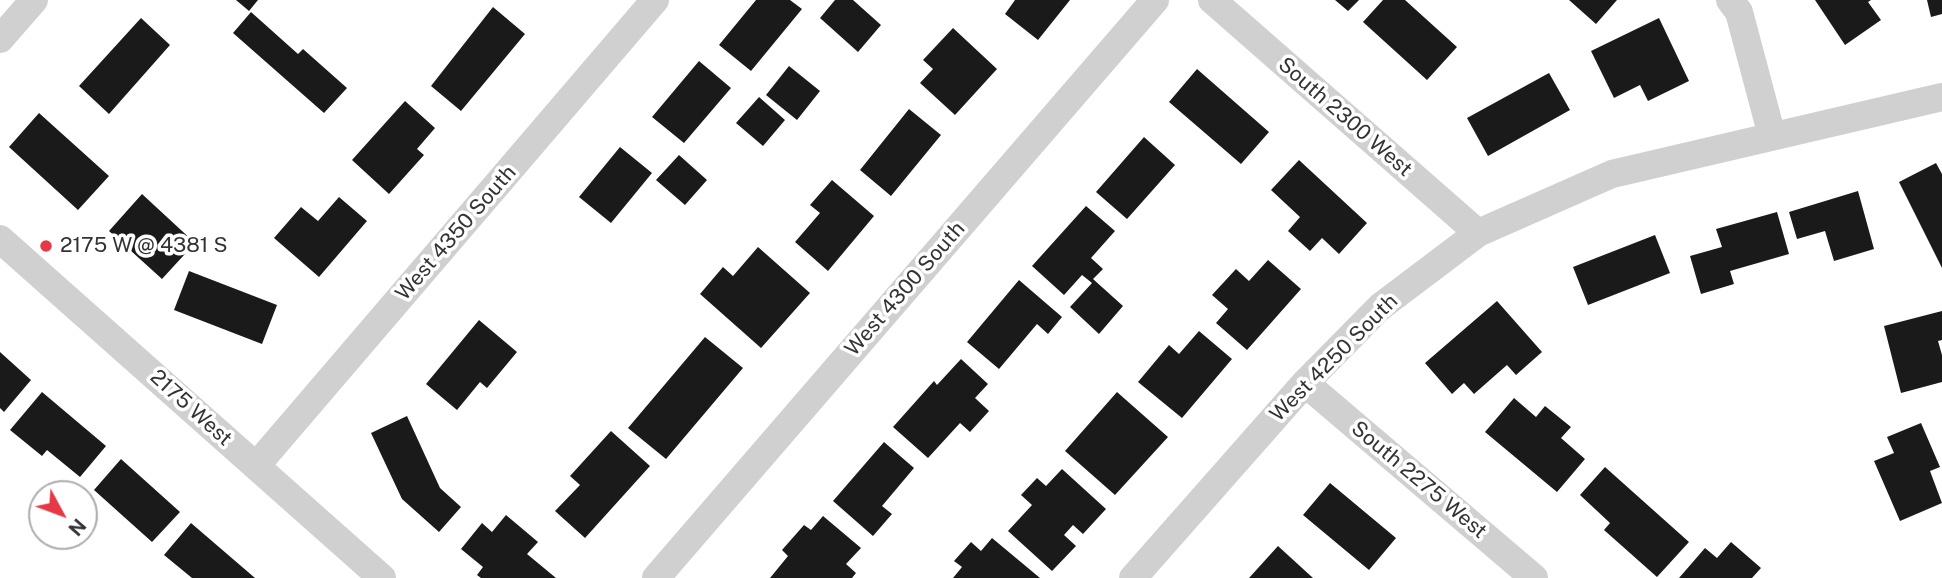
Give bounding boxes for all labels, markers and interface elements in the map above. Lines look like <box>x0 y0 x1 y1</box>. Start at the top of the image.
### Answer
street label: South 2300 West <box>1273 52 1417 182</box>
street label: West 4350 South <box>390 160 522 306</box>
street label: West 4300 South <box>840 217 970 361</box>
place label: 2175 W @ 4381 S <box>60 233 228 259</box>
marker: 2175 W @ 4381 S <box>38 238 54 254</box>
street label: West 4250 South <box>1265 289 1403 427</box>
street label: 2175 West <box>145 365 237 451</box>
street label: South 2275 West <box>1346 416 1492 544</box>
north arrow <box>28 480 98 550</box>
text: N <box>64 515 91 540</box>

